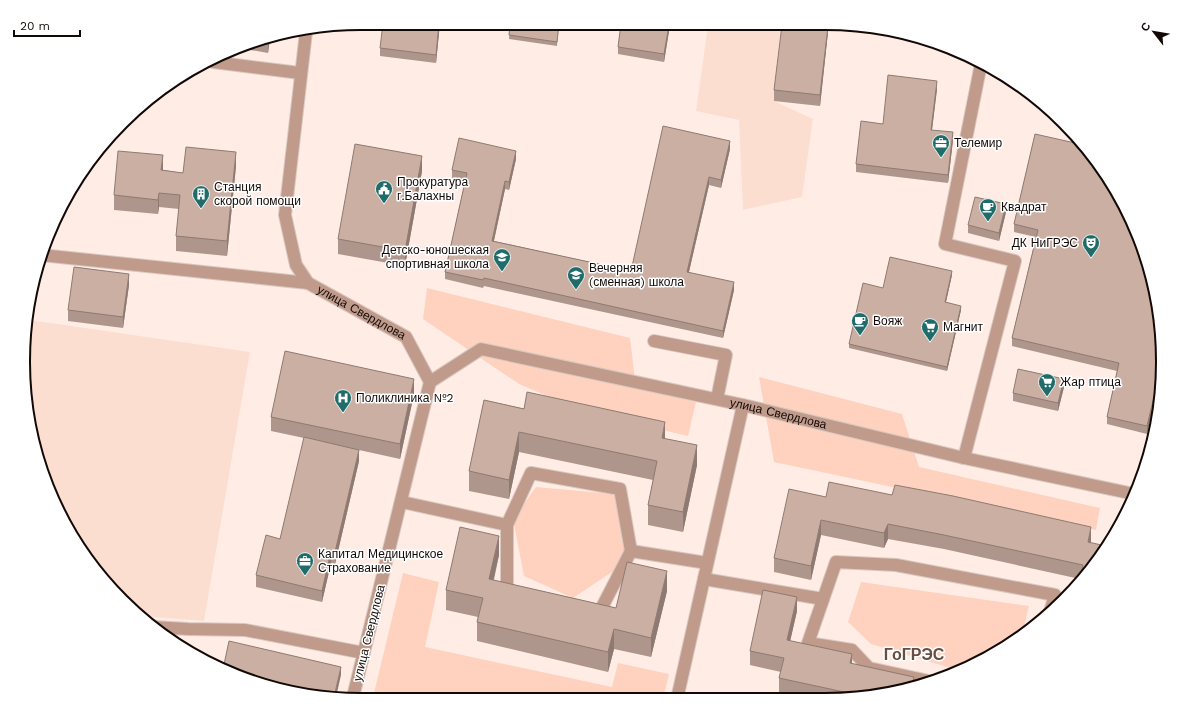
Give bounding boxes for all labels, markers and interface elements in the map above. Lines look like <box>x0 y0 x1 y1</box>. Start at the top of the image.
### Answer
scale bar <box>14 12 80 38</box>
north arrow <box>1134 12 1174 52</box>
text: 20 m <box>20 19 50 33</box>
text: С <box>1138 20 1154 34</box>
office icon: Телемир <box>931 133 951 158</box>
place label: Телемир <box>954 136 1003 150</box>
place label: Прокуратура г.Балахны <box>397 175 468 203</box>
public building icon: Прокуратура г.Балахны <box>374 179 394 204</box>
place label: Станция скорой помощи <box>214 180 301 208</box>
building icon: Станция скорой помощи <box>191 184 211 209</box>
cafe icon: Квадрат <box>978 197 998 222</box>
place label: Квадрат <box>1001 200 1047 214</box>
theatre icon: ДК НиГРЭС <box>1081 233 1101 258</box>
place label: ДК НиГРЭС <box>1012 236 1078 250</box>
place label: Детско-юношеская спортивная школа <box>382 243 489 271</box>
school or university icon: Детско-юношеская спортивная школа <box>492 247 512 272</box>
place label: Вечерняя (сменная) школа <box>589 261 684 289</box>
school or university icon: Вечерняя (сменная) школа <box>566 265 586 290</box>
street label: улица Свердлова <box>315 282 408 343</box>
cafe icon: Вояж <box>850 311 870 336</box>
place label: Вояж <box>873 314 902 328</box>
supermarket icon: Магнит <box>920 317 940 342</box>
place label: Магнит <box>943 320 984 334</box>
supermarket icon: Жар птица <box>1037 372 1057 397</box>
place label: Жар птица <box>1060 375 1121 389</box>
hospital icon: Поликлиника №2 <box>333 388 353 413</box>
place label: Поликлиника №2 <box>356 391 454 405</box>
street label: улица Свердлова <box>729 395 828 432</box>
place label: Капитал Медицинское Страхование <box>318 547 444 575</box>
office icon: Капитал Медицинское Страхование <box>295 551 315 576</box>
street label: улица Свердлова <box>350 583 388 683</box>
district label: ГоГРЭС <box>884 645 945 664</box>

